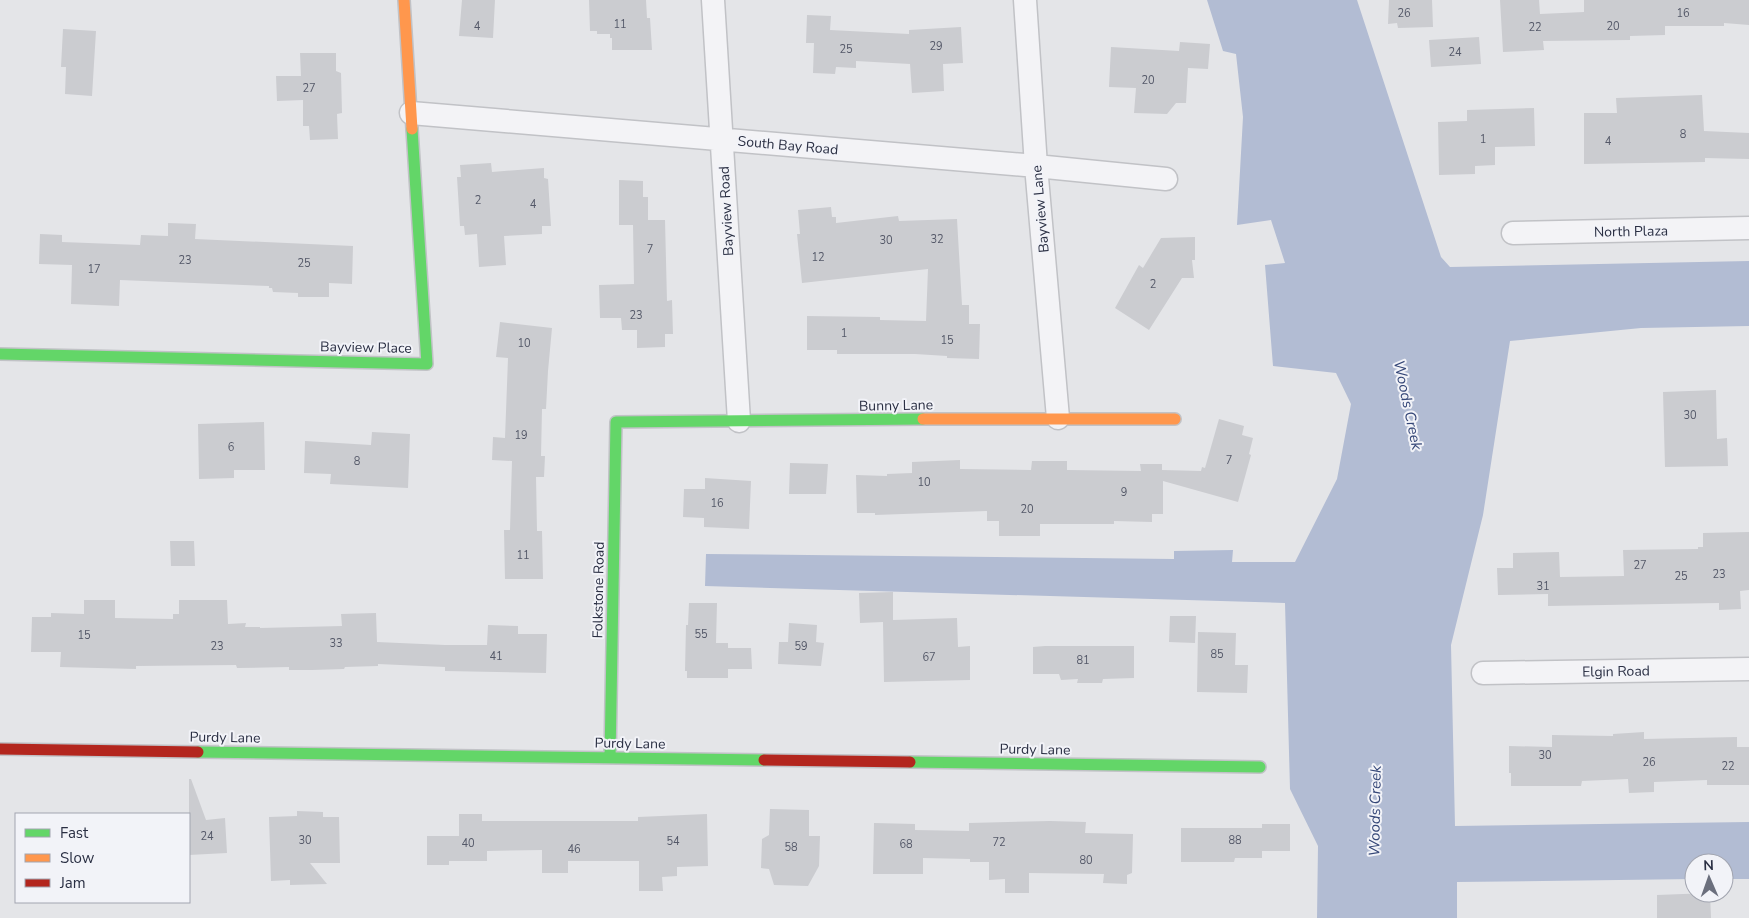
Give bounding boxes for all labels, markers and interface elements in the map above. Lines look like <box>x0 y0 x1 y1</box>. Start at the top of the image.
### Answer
house number: 26 <box>1397 6 1411 21</box>
house number: 16 <box>1676 6 1690 21</box>
house number: 11 <box>613 17 627 32</box>
house number: 4 <box>474 19 481 34</box>
house number: 20 <box>1606 19 1620 34</box>
house number: 22 <box>1528 20 1542 35</box>
house number: 29 <box>929 39 943 54</box>
house number: 25 <box>839 42 853 57</box>
house number: 24 <box>1448 45 1462 60</box>
house number: 20 <box>1141 73 1155 88</box>
house number: 27 <box>302 81 316 96</box>
house number: 8 <box>1680 127 1687 142</box>
street label: South Bay Road <box>737 132 839 159</box>
house number: 1 <box>1480 132 1486 147</box>
house number: 4 <box>1605 134 1612 149</box>
street label: Bayview Lane <box>1027 164 1054 254</box>
street label: Bayview Road <box>715 166 738 256</box>
house number: 2 <box>475 193 481 208</box>
house number: 4 <box>530 197 537 212</box>
street label: North Plaza <box>1594 221 1668 242</box>
house number: 32 <box>930 232 944 247</box>
house number: 30 <box>879 233 893 248</box>
house number: 7 <box>647 242 653 257</box>
house number: 12 <box>811 250 825 265</box>
house number: 23 <box>178 253 192 268</box>
house number: 25 <box>297 256 311 271</box>
house number: 17 <box>87 262 101 277</box>
house number: 2 <box>1150 277 1156 292</box>
house number: 23 <box>629 308 643 323</box>
house number: 1 <box>841 326 847 341</box>
house number: 15 <box>940 333 954 348</box>
house number: 10 <box>517 336 531 351</box>
street label: Bayview Place <box>320 337 412 358</box>
water label: Woods Creek <box>1389 358 1427 452</box>
street label: Bunny Lane <box>859 395 933 416</box>
house number: 30 <box>1683 408 1697 423</box>
house number: 19 <box>514 428 528 443</box>
house number: 6 <box>228 440 235 455</box>
house number: 7 <box>1226 453 1232 468</box>
house number: 8 <box>354 454 361 469</box>
house number: 10 <box>917 475 931 490</box>
house number: 9 <box>1121 485 1127 500</box>
house number: 16 <box>710 496 724 511</box>
house number: 20 <box>1020 502 1034 517</box>
street label: Folkstone Road <box>588 541 609 639</box>
house number: 11 <box>516 548 530 563</box>
house number: 27 <box>1633 558 1647 573</box>
house number: 23 <box>1712 567 1726 582</box>
house number: 25 <box>1674 569 1688 584</box>
house number: 31 <box>1536 579 1550 594</box>
house number: 55 <box>694 627 708 642</box>
house number: 15 <box>77 628 91 643</box>
house number: 33 <box>329 636 343 651</box>
house number: 23 <box>210 639 224 654</box>
house number: 59 <box>794 639 808 654</box>
house number: 85 <box>1210 647 1224 662</box>
house number: 41 <box>489 649 503 664</box>
house number: 67 <box>922 650 936 665</box>
house number: 81 <box>1076 653 1090 668</box>
street label: Elgin Road <box>1582 661 1650 682</box>
street label: Purdy Lane <box>189 727 261 748</box>
street label: Purdy Lane <box>594 733 666 754</box>
street label: Purdy Lane <box>999 739 1071 760</box>
house number: 30 <box>1538 748 1552 763</box>
house number: 26 <box>1642 755 1656 770</box>
house number: 22 <box>1721 759 1735 774</box>
water label: Woods Creek <box>1364 765 1386 857</box>
legend <box>15 813 190 903</box>
text: Fast <box>60 823 89 843</box>
house number: 24 <box>200 829 214 844</box>
house number: 30 <box>298 833 312 848</box>
house number: 88 <box>1228 833 1242 848</box>
house number: 54 <box>666 834 680 849</box>
house number: 72 <box>992 835 1006 850</box>
house number: 40 <box>461 836 475 851</box>
house number: 68 <box>899 837 913 852</box>
house number: 58 <box>784 840 798 855</box>
house number: 46 <box>567 842 581 857</box>
text: Slow <box>60 848 95 868</box>
house number: 80 <box>1079 853 1093 868</box>
north arrow <box>1684 853 1734 903</box>
text: N <box>1703 856 1714 875</box>
text: Jam <box>59 873 86 893</box>

